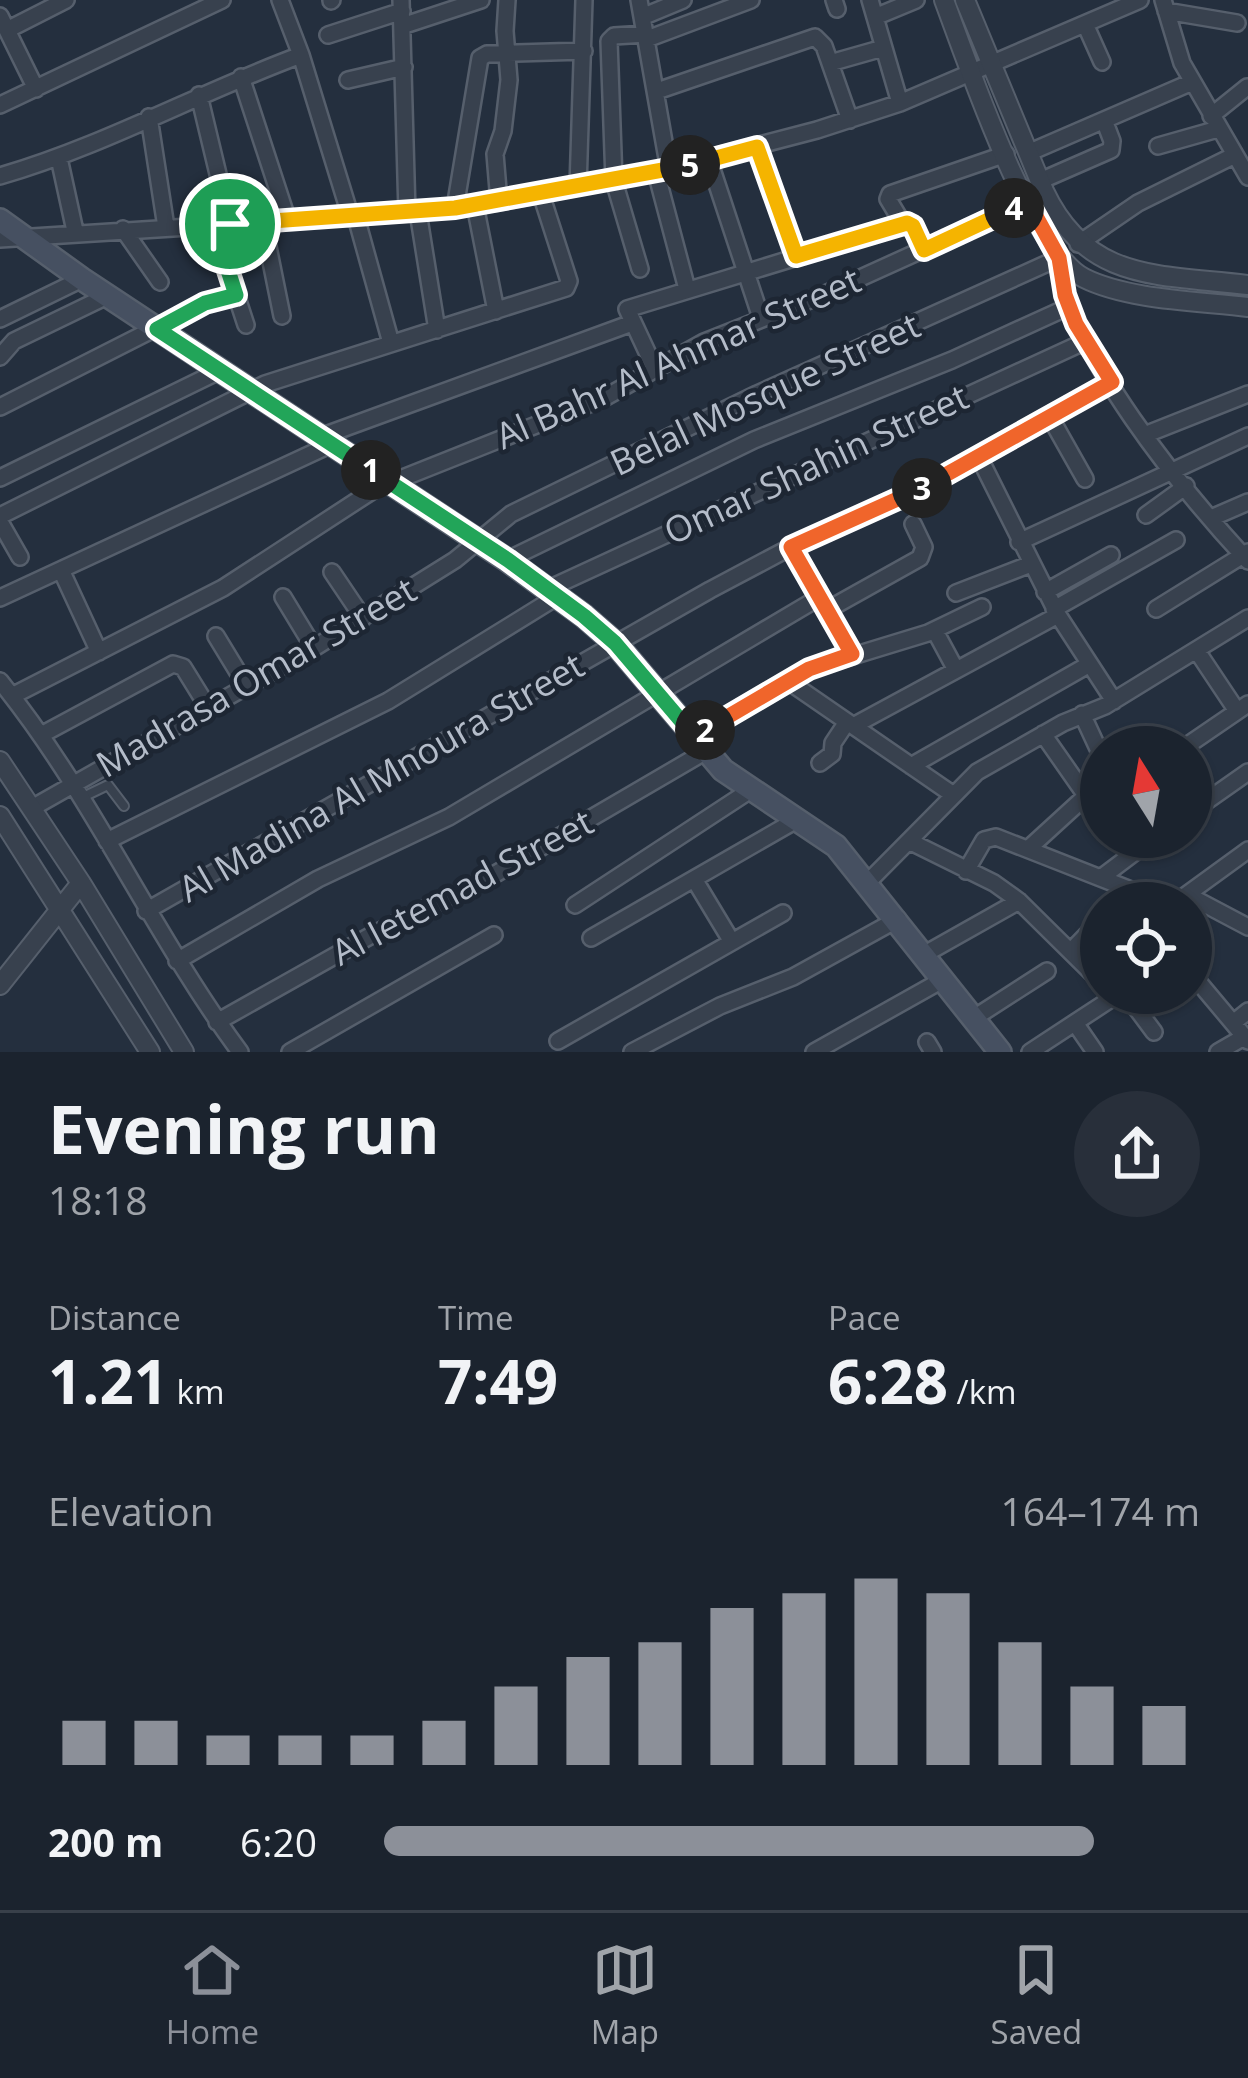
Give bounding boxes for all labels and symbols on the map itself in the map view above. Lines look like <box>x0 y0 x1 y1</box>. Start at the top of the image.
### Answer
pin: 5 <box>660 135 720 195</box>
pin <box>179 173 281 275</box>
pin: 4 <box>984 178 1044 238</box>
street label: Al Bahr Al Ahmar Street <box>488 255 868 460</box>
street label: Belal Mosque Street <box>602 300 928 487</box>
street label: Omar Shahin Street <box>656 372 976 556</box>
pin: 1 <box>341 440 401 500</box>
pin: 3 <box>892 458 952 518</box>
street label: Madrasa Omar Street <box>87 565 425 788</box>
street label: Al Madina Al Mnoura Street <box>169 640 592 913</box>
pin: 2 <box>675 700 735 760</box>
north arrow <box>1080 726 1212 858</box>
street label: Al Ietemad Street <box>322 797 601 976</box>

